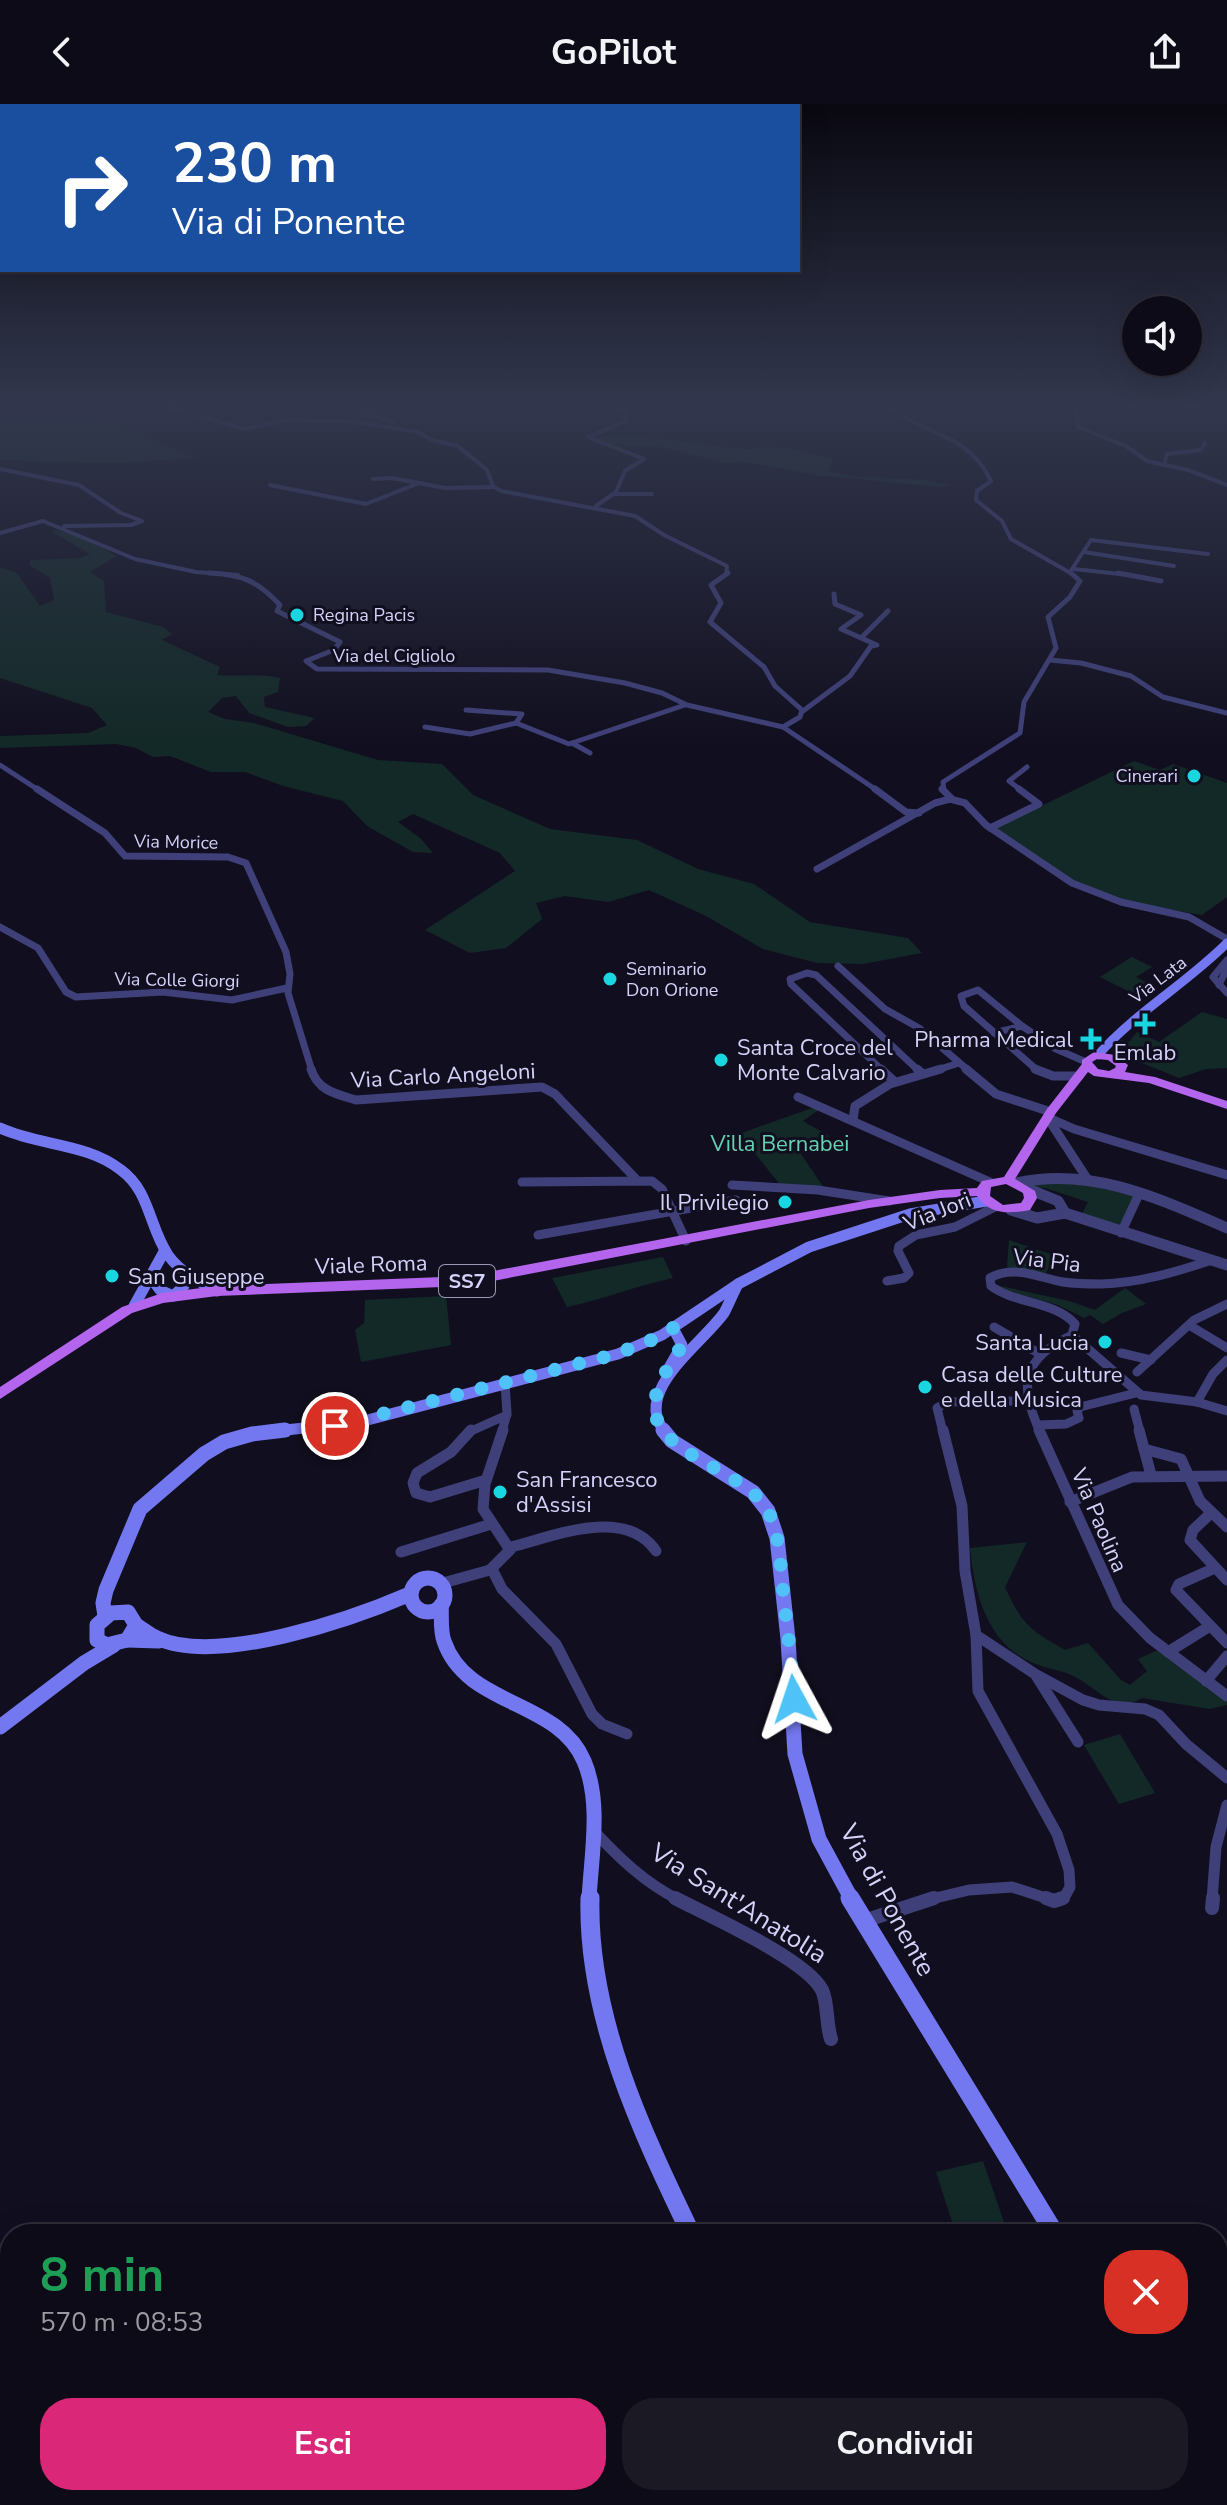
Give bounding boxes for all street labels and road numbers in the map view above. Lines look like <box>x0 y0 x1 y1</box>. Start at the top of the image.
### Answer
street label: Via del Cigliolo <box>332 644 455 668</box>
street label: Via Morice <box>133 829 218 855</box>
street label: Via Lata <box>1124 951 1192 1010</box>
street label: Via Colle Giorgi <box>113 967 240 993</box>
street label: Via Carlo Angeloni <box>349 1056 536 1096</box>
street label: Via Jori <box>898 1185 975 1239</box>
street label: Via Pia <box>1010 1242 1083 1280</box>
street label: Viale Roma <box>313 1248 428 1282</box>
road number: SS7 <box>439 1265 495 1297</box>
street label: Via Paolina <box>1063 1463 1135 1577</box>
street label: Via di Ponente <box>831 1817 944 1983</box>
street label: Via Sant'Anatolia <box>643 1834 834 1972</box>

